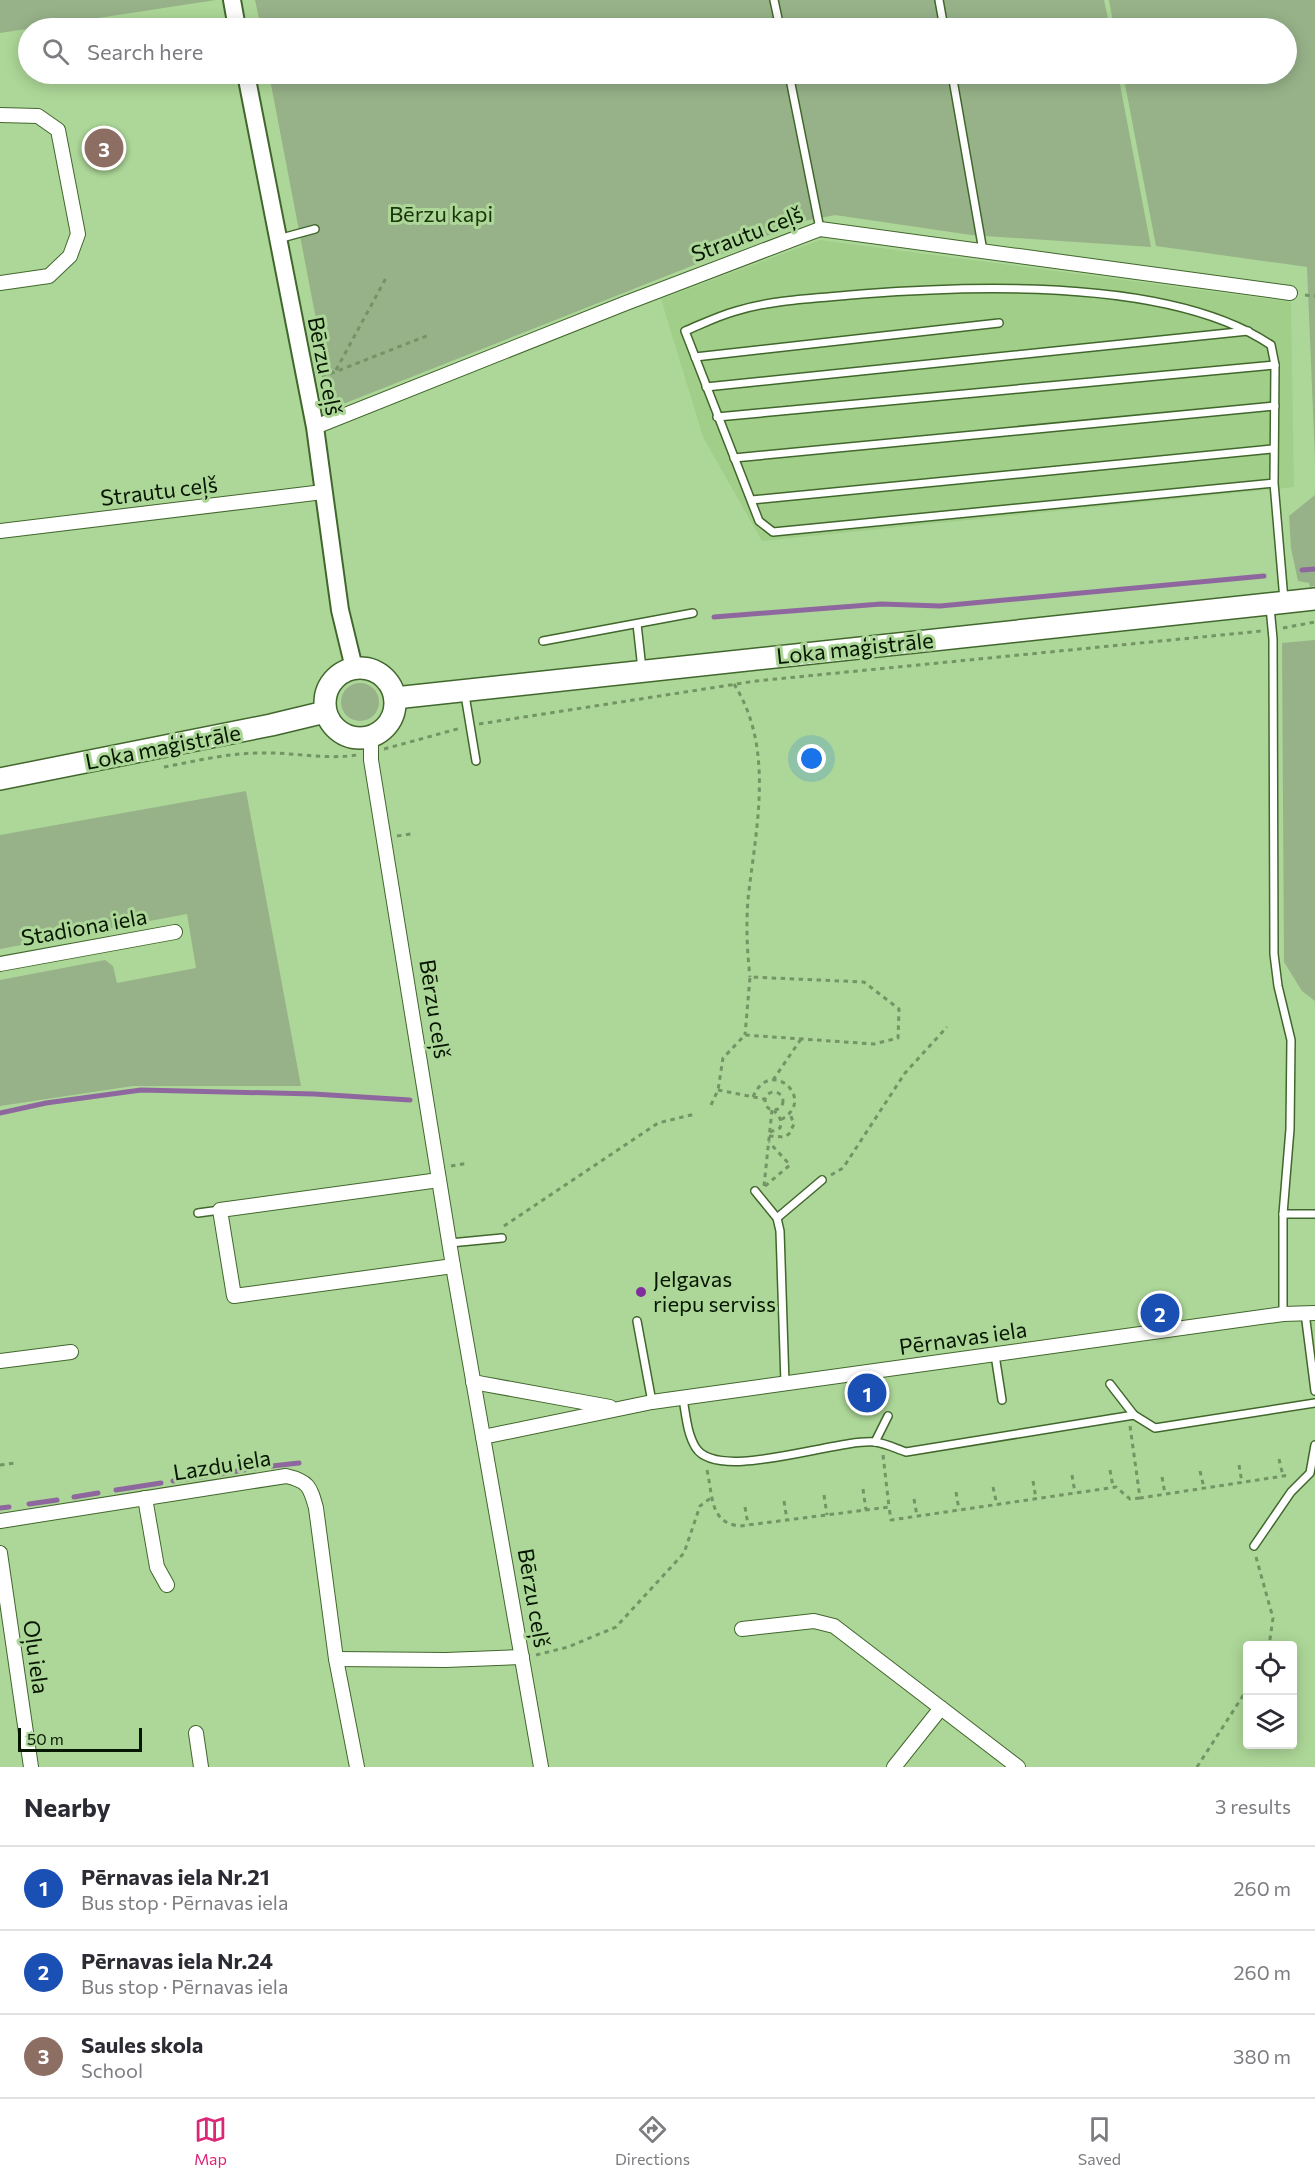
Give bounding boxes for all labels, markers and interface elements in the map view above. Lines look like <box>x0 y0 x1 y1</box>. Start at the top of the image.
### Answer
search box <box>18 18 1297 84</box>
icon: search <box>39 35 72 68</box>
text: Search here <box>87 38 203 65</box>
pin: 3 <box>84 126 124 170</box>
park label: Bērzu kapi <box>389 200 493 227</box>
street label: Strautu ceļš <box>687 200 807 268</box>
street label: Bērzu ceļš <box>302 314 348 418</box>
street label: Strautu ceļš <box>99 470 219 512</box>
street label: Loka maģistrāle <box>775 626 935 669</box>
street label: Loka maģistrāle <box>83 718 243 775</box>
your location <box>797 744 826 773</box>
street label: Stadiona iela <box>19 902 149 951</box>
street label: Bērzu ceļš <box>413 957 457 1061</box>
place label: Jelgavas riepu serviss <box>653 1265 776 1317</box>
marker: Jelgavas riepu serviss <box>634 1285 648 1299</box>
pin: 2 <box>1140 1290 1180 1336</box>
street label: Pērnavas iela <box>897 1315 1029 1360</box>
pin: 1 <box>848 1370 886 1416</box>
street label: Lazdu iela <box>171 1443 273 1486</box>
street label: Bērzu ceļš <box>512 1546 556 1650</box>
street label: Oļu iela <box>17 1618 55 1696</box>
map controls <box>1243 1641 1297 1749</box>
button: locate <box>1243 1641 1297 1695</box>
button: layers <box>1243 1695 1297 1749</box>
scale bar <box>18 1725 142 1752</box>
text: 50 m <box>27 1729 64 1748</box>
text: Nearby <box>24 1791 111 1822</box>
text: 3 results <box>1215 1794 1291 1818</box>
text: Pērnavas iela Nr.21 <box>81 1863 270 1890</box>
text: 1 <box>39 1876 48 1900</box>
text: 260 m <box>1233 1876 1291 1900</box>
text: Bus stop · Pērnavas iela <box>81 1890 288 1914</box>
text: Pērnavas iela Nr.24 <box>81 1947 273 1974</box>
text: 2 <box>38 1960 49 1984</box>
text: 260 m <box>1233 1960 1291 1984</box>
text: Bus stop · Pērnavas iela <box>81 1974 288 1998</box>
text: Saules skola <box>81 2031 203 2058</box>
text: 3 <box>38 2044 49 2068</box>
text: 380 m <box>1233 2044 1291 2068</box>
text: School <box>81 2058 143 2082</box>
tab: Map <box>194 2113 227 2168</box>
tab: Directions <box>615 2113 690 2168</box>
tab: Saved <box>1078 2113 1121 2168</box>

